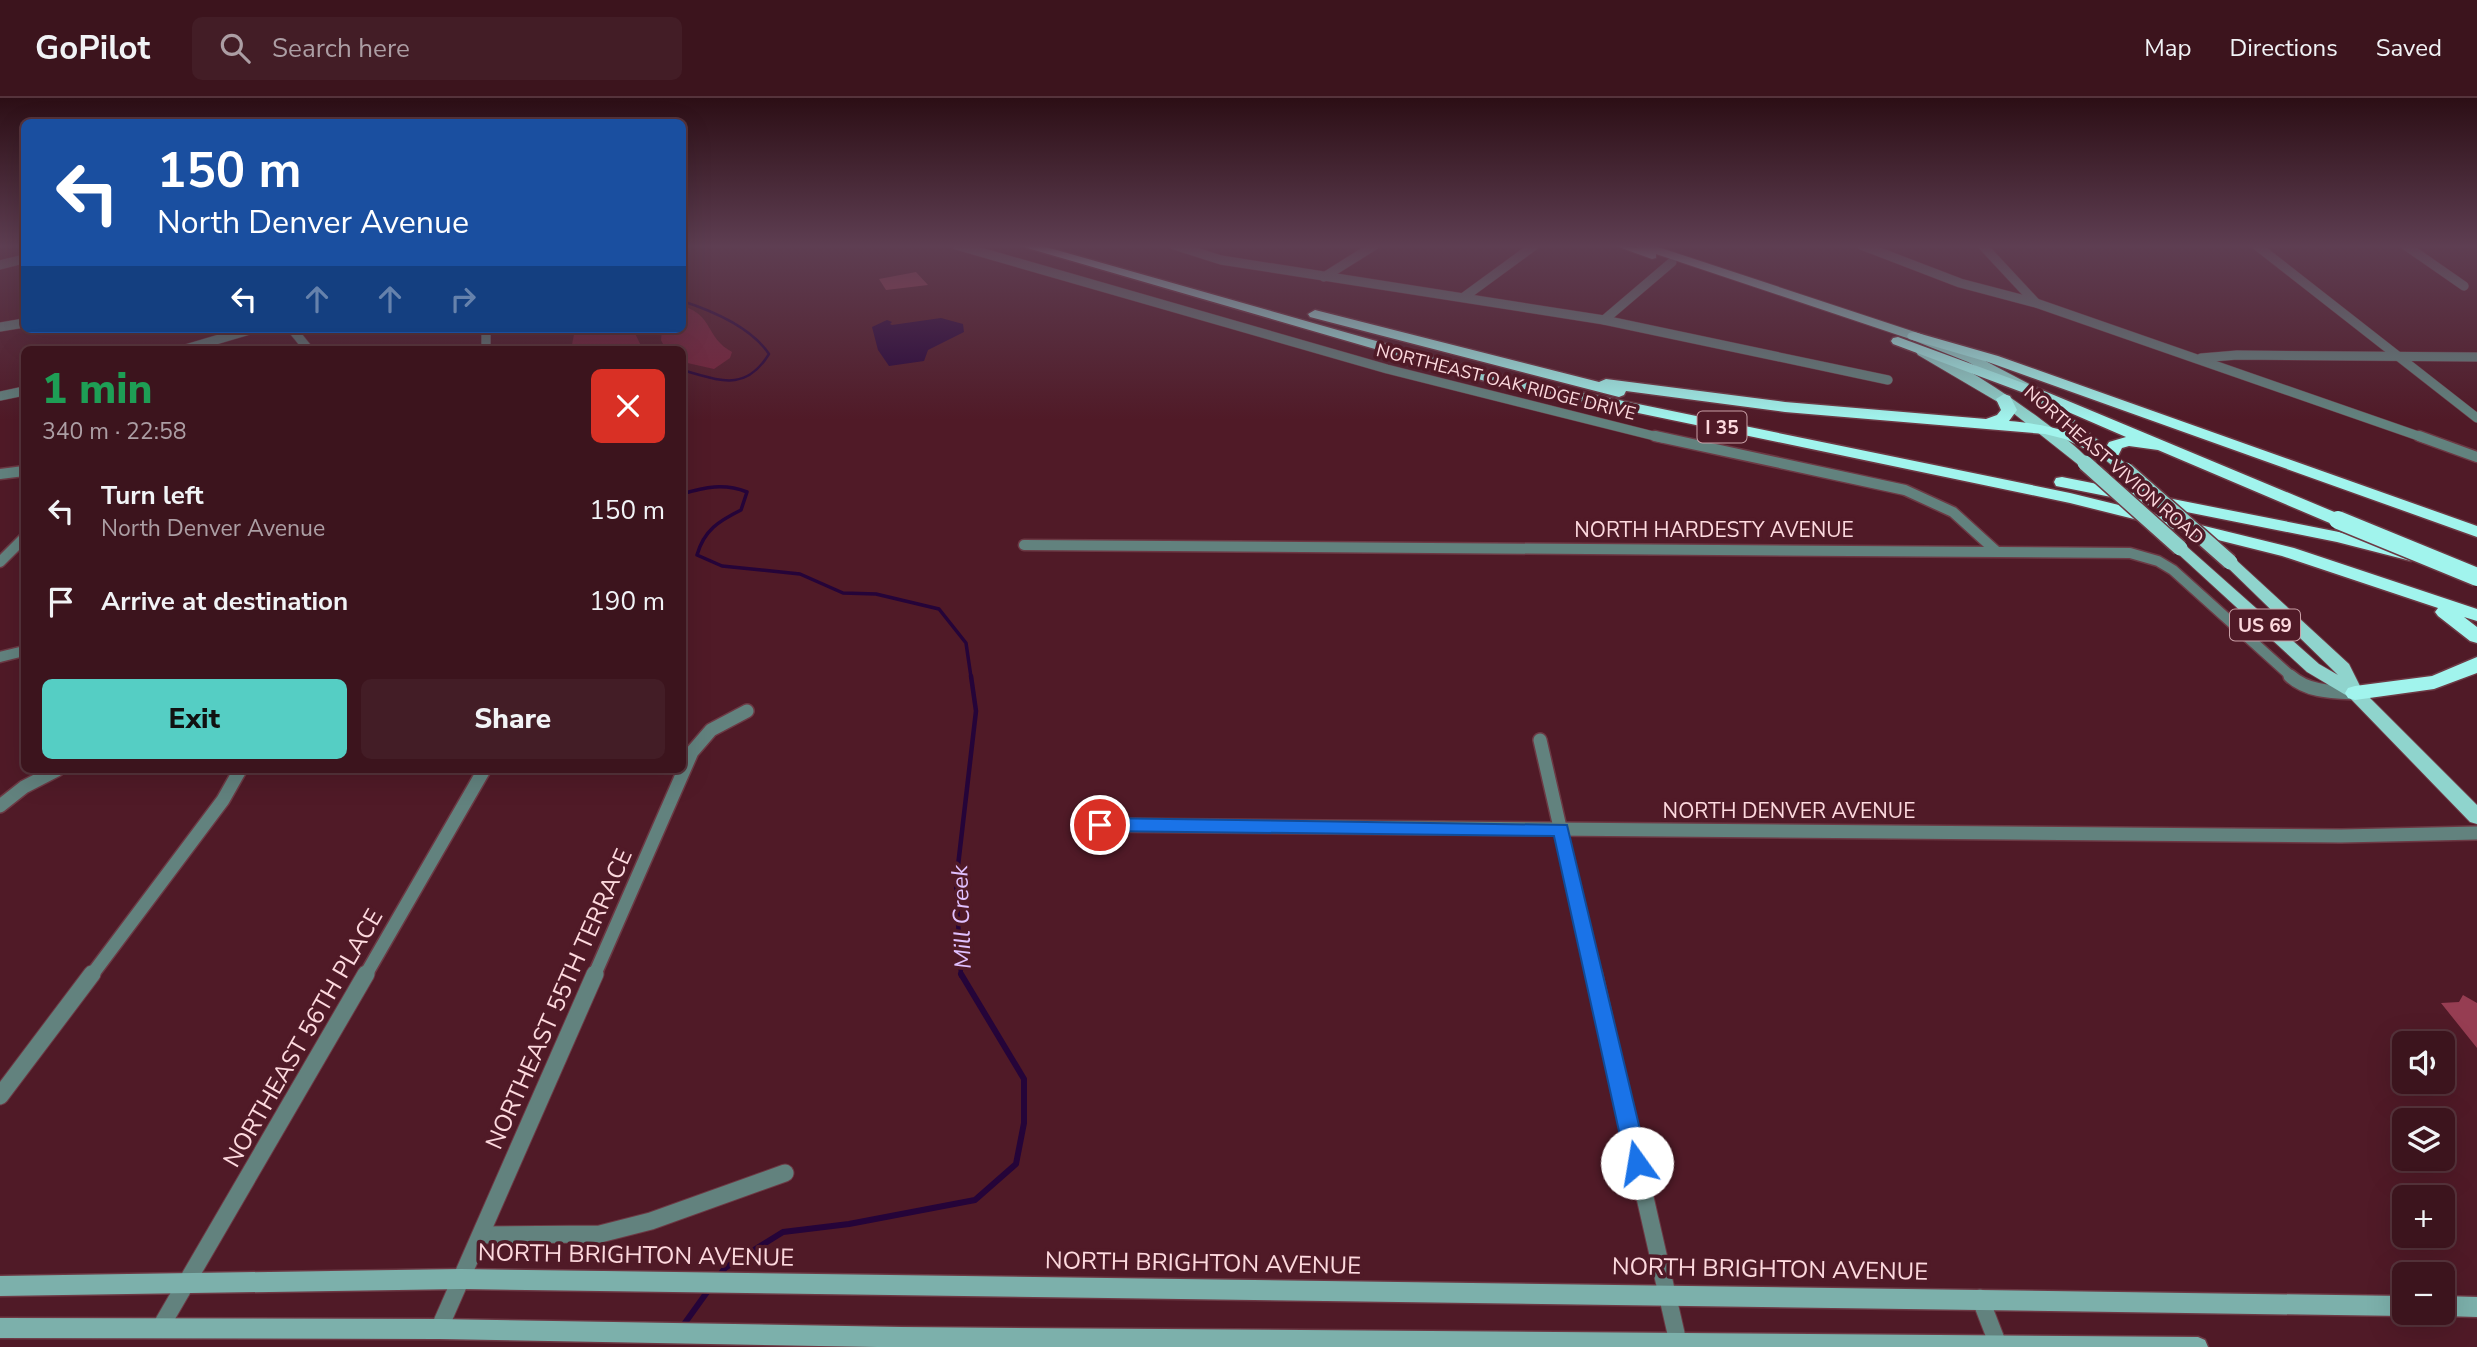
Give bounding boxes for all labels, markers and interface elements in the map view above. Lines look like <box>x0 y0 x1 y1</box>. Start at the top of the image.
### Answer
search box <box>192 17 682 80</box>
text: GoPilot <box>35 26 150 71</box>
icon: search <box>216 29 254 67</box>
text: Search here <box>272 31 410 66</box>
text: Map <box>2144 32 2191 64</box>
text: Directions <box>2229 32 2338 64</box>
text: Saved <box>2376 32 2442 64</box>
text: 150 m <box>157 137 301 204</box>
icon: left <box>42 147 133 238</box>
text: North Denver Avenue <box>157 201 469 244</box>
icon: left <box>225 280 263 318</box>
icon: ahead <box>298 280 336 318</box>
icon: ahead <box>371 280 409 318</box>
icon: right <box>444 280 482 318</box>
street label: NORTHEAST OAK RIDGE DRIVE <box>1374 338 1638 426</box>
text: 1 min <box>42 361 152 418</box>
button: close <box>591 369 665 443</box>
street label: NORTHEAST VIVION ROAD <box>2019 380 2209 550</box>
road number: I 35 <box>1698 412 1746 442</box>
text: 340 m · 22:58 <box>42 416 187 447</box>
text: Turn left <box>101 478 204 513</box>
icon: left <box>42 492 80 530</box>
text: 150 m <box>589 493 665 528</box>
text: North Denver Avenue <box>101 513 325 544</box>
street label: NORTH HARDESTY AVENUE <box>1574 516 1854 544</box>
icon: arrive <box>42 583 80 621</box>
text: Arrive at destination <box>101 584 348 619</box>
text: 190 m <box>589 584 665 619</box>
road number: US 69 <box>2230 610 2300 640</box>
button: Exit <box>42 679 347 759</box>
button: Share <box>361 679 665 759</box>
pin <box>1070 795 1130 855</box>
street label: NORTH DENVER AVENUE <box>1663 797 1915 825</box>
icon: arrive <box>1081 806 1119 844</box>
street label: NORTHEAST 55TH TERRACE <box>478 844 640 1154</box>
water label: Mill Creek <box>944 864 979 970</box>
street label: NORTHEAST 56TH PLACE <box>216 903 390 1173</box>
map controls <box>2392 1031 2455 1325</box>
button: sound <box>2392 1031 2455 1094</box>
button: layers <box>2392 1108 2455 1171</box>
position arrow <box>1600 1126 1674 1200</box>
button: + <box>2392 1185 2455 1248</box>
street label: NORTH BRIGHTON AVENUE <box>478 1236 794 1274</box>
street label: NORTH BRIGHTON AVENUE <box>1045 1244 1361 1282</box>
street label: NORTH BRIGHTON AVENUE <box>1612 1250 1928 1288</box>
button: − <box>2392 1262 2455 1325</box>

